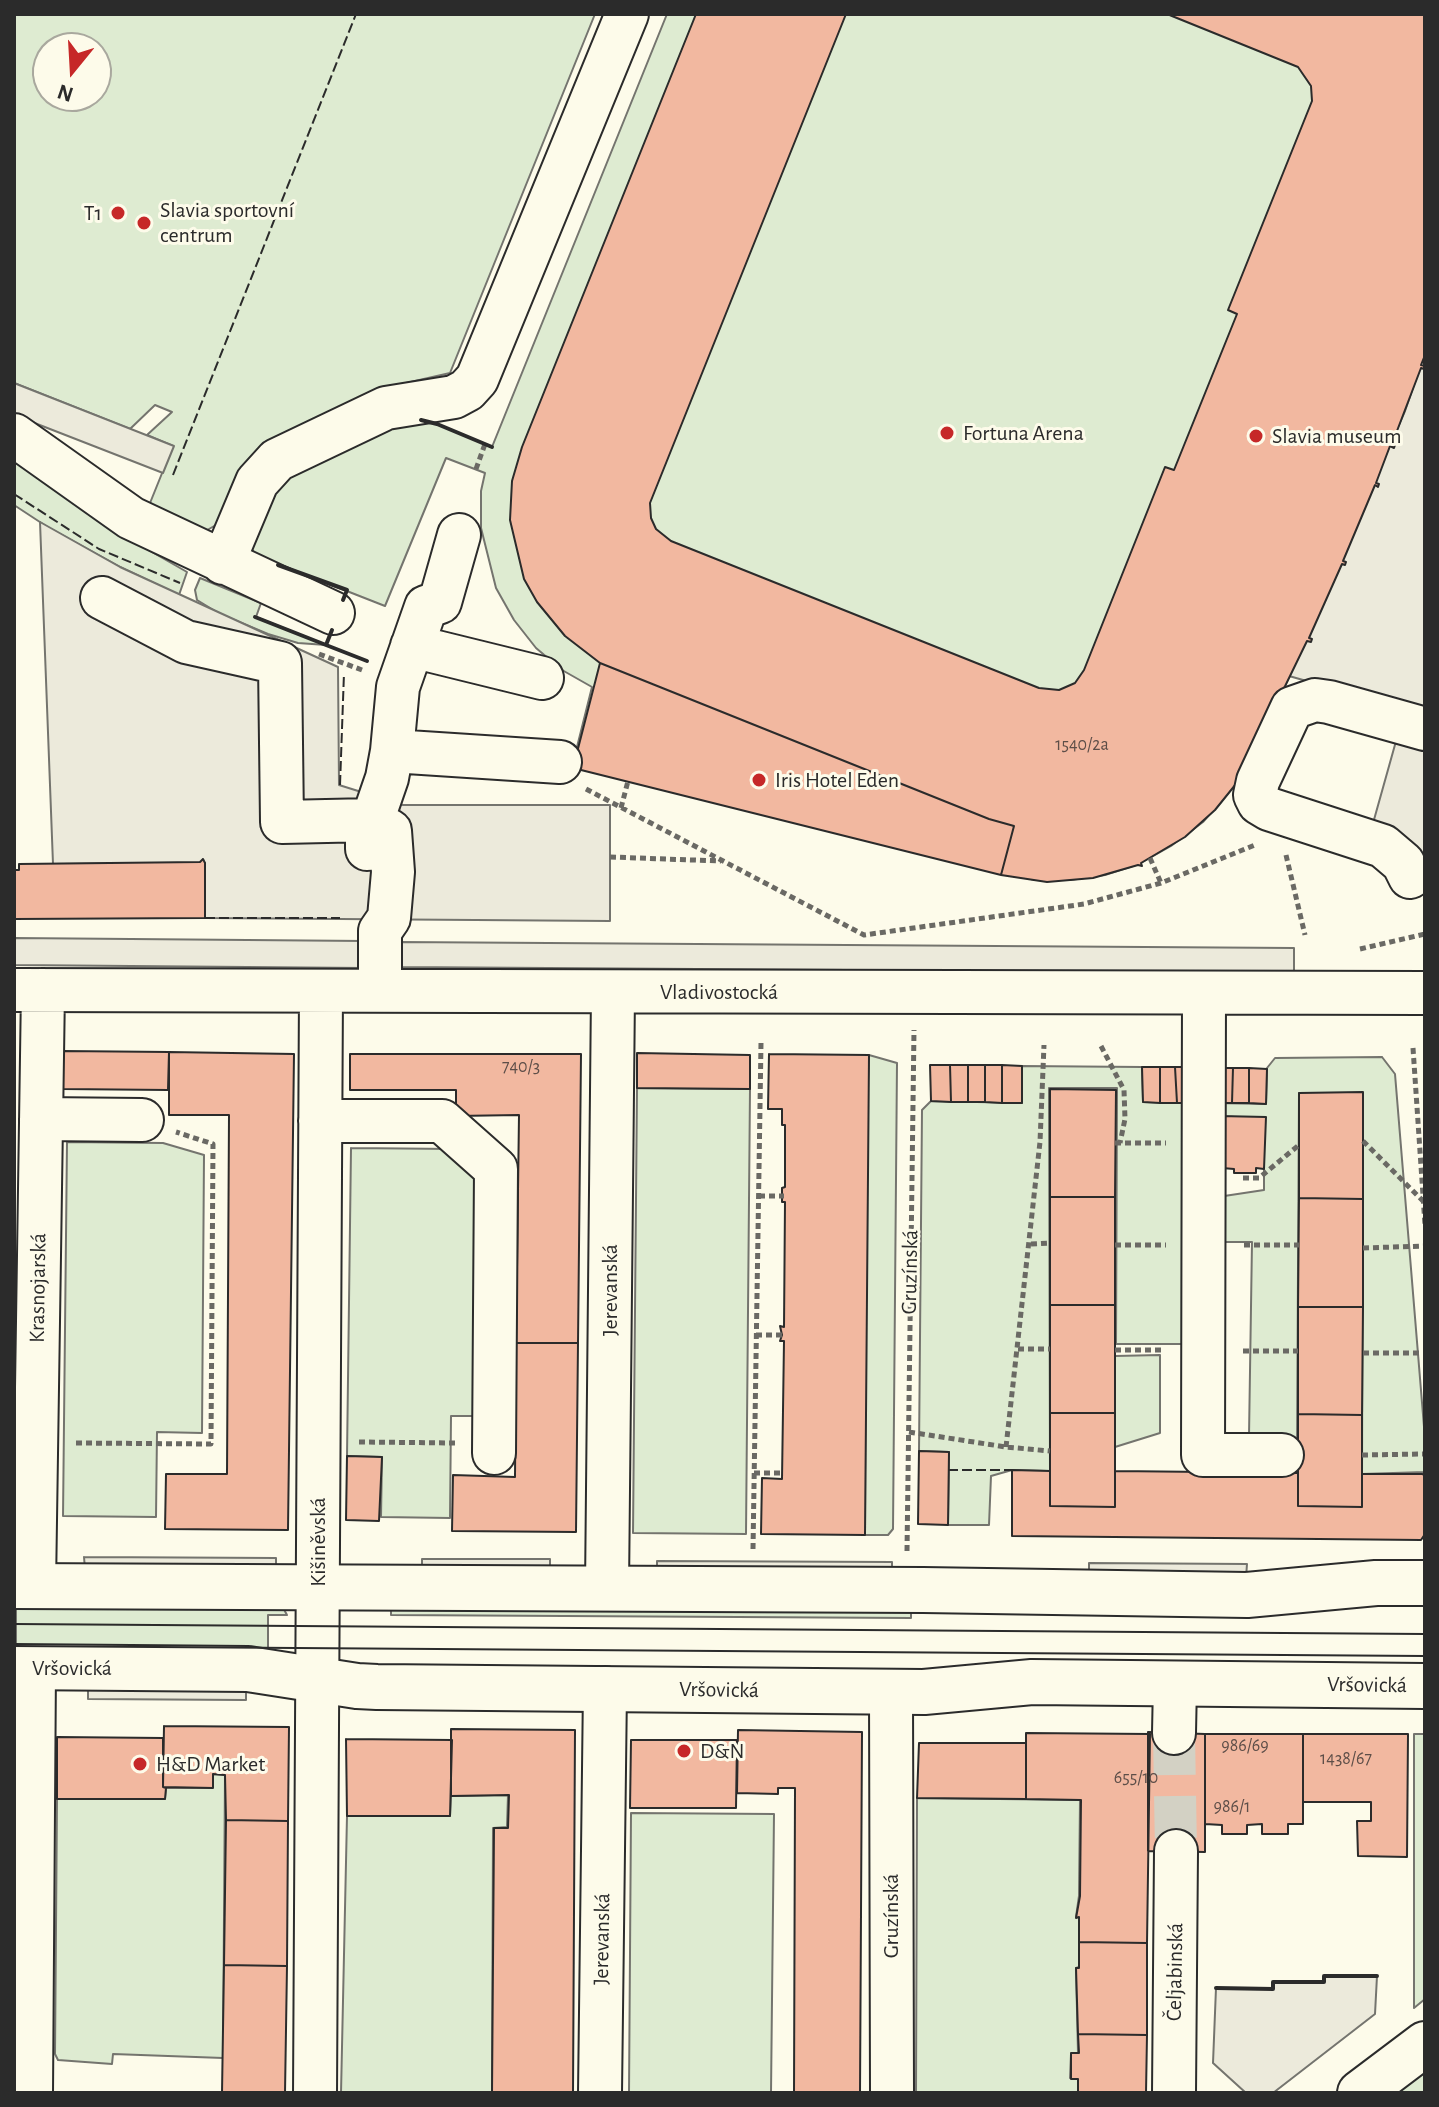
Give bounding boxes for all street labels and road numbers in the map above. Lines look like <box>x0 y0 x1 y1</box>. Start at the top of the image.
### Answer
street label: Vladivostocká <box>660 979 778 1005</box>
street label: Gruzínská <box>896 1229 924 1315</box>
street label: Krasnojarská <box>24 1233 52 1343</box>
street label: Jerevanská <box>597 1244 623 1336</box>
street label: Kišiněvská <box>305 1497 331 1587</box>
street label: Vršovická <box>32 1655 112 1681</box>
street label: Vršovická <box>1327 1671 1407 1699</box>
street label: Vršovická <box>679 1676 759 1704</box>
street label: Gruzínská <box>878 1874 904 1958</box>
street label: Jerevanská <box>588 1893 616 1985</box>
street label: Čeljabinská <box>1161 1923 1189 2021</box>

